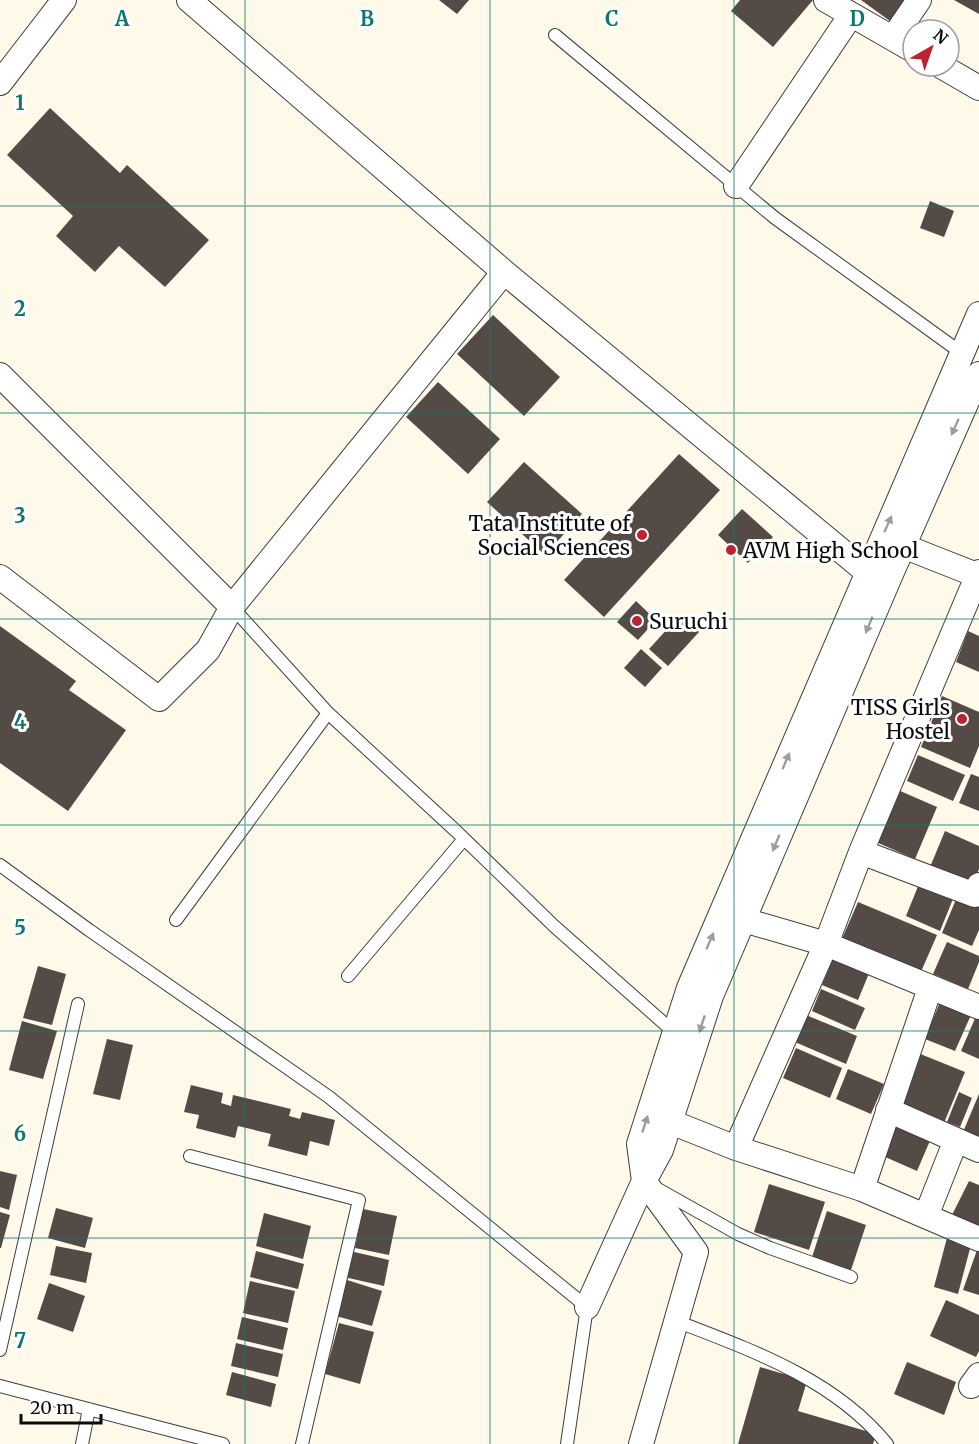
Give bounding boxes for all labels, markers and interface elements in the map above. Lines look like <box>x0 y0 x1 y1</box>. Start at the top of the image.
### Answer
text: A <box>114 6 130 31</box>
text: B <box>360 6 374 31</box>
text: C <box>605 6 619 31</box>
text: D <box>849 6 865 31</box>
north arrow <box>901 18 961 78</box>
text: N <box>929 25 952 48</box>
text: 1 <box>15 90 25 115</box>
text: 2 <box>14 296 26 321</box>
one-way arrow <box>951 419 960 436</box>
text: 3 <box>14 503 26 528</box>
place label: Tata Institute of Social Sciences <box>469 510 631 561</box>
one-way arrow <box>884 515 893 533</box>
marker: Tata Institute of Social Sciences <box>635 528 649 542</box>
place label: AVM High School <box>742 537 919 564</box>
marker: AVM High School <box>724 543 738 557</box>
place label: Suruchi <box>649 608 728 635</box>
marker: Suruchi <box>630 614 644 628</box>
one-way arrow <box>864 617 874 635</box>
place label: TISS Girls Hostel <box>851 694 950 745</box>
text: 4 <box>14 709 27 734</box>
marker: TISS Girls Hostel <box>955 712 969 726</box>
one-way arrow <box>781 752 791 770</box>
one-way arrow <box>772 835 781 852</box>
text: 5 <box>14 915 26 940</box>
one-way arrow <box>705 931 715 949</box>
one-way arrow <box>697 1015 706 1033</box>
one-way arrow <box>641 1115 651 1133</box>
text: 6 <box>14 1121 26 1146</box>
text: 7 <box>14 1328 26 1353</box>
scale bar <box>21 1387 100 1425</box>
text: 20 m <box>30 1396 74 1419</box>

